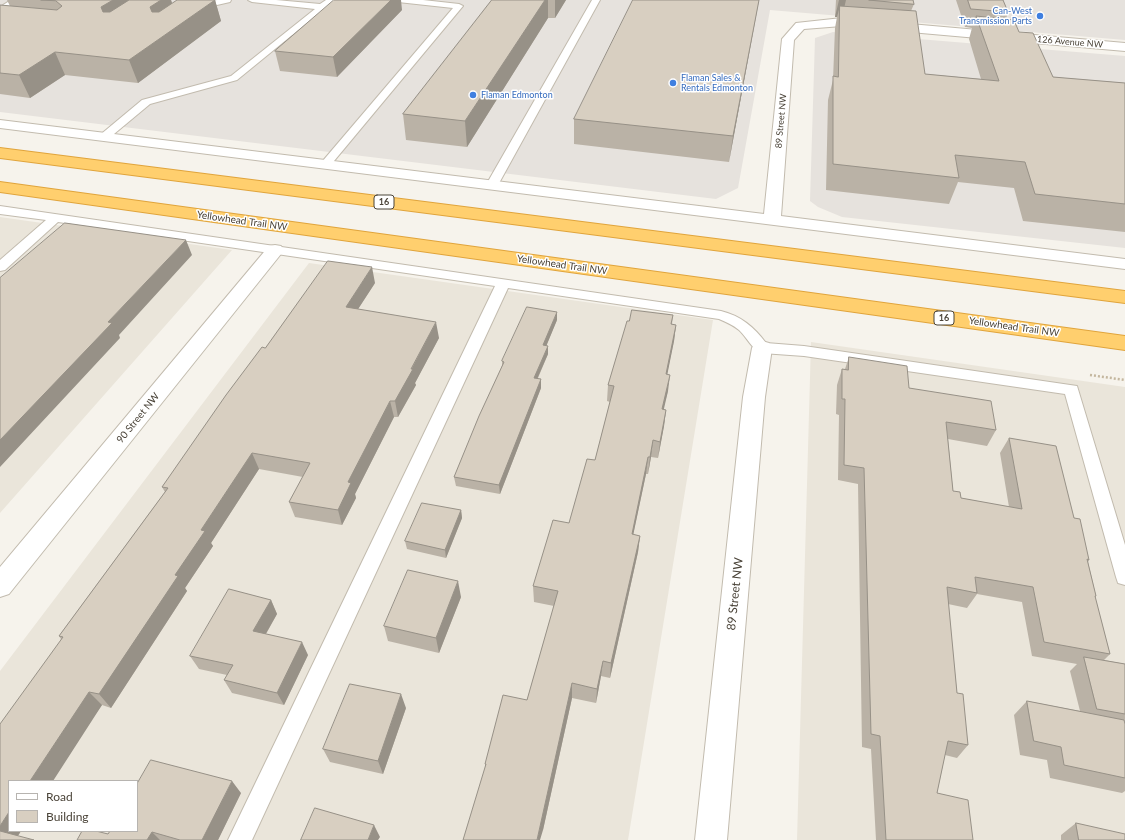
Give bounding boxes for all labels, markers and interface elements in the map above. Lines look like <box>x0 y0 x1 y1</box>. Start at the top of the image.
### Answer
place label: Can-West Transmission Parts <box>959 6 1032 27</box>
marker: Can-West Transmission Parts <box>1035 11 1045 21</box>
street label: 126 Avenue NW <box>1037 34 1103 50</box>
place label: Flaman Sales & Rentals Edmonton <box>681 73 753 94</box>
marker: Flaman Sales & Rentals Edmonton <box>668 78 678 88</box>
marker: Flaman Edmonton <box>468 90 478 100</box>
place label: Flaman Edmonton <box>481 90 553 100</box>
street label: 89 Street NW <box>773 93 789 149</box>
road number: 16 <box>374 195 394 209</box>
street label: Yellowhead Trail NW <box>196 209 288 233</box>
street label: Yellowhead Trail NW <box>516 253 608 277</box>
road number: 16 <box>934 311 954 325</box>
street label: Yellowhead Trail NW <box>968 315 1060 339</box>
street label: 90 Street NW <box>114 391 162 445</box>
street label: 89 Street NW <box>724 557 746 631</box>
legend <box>8 780 138 832</box>
text: Road <box>46 789 73 804</box>
text: Building <box>46 809 89 824</box>

